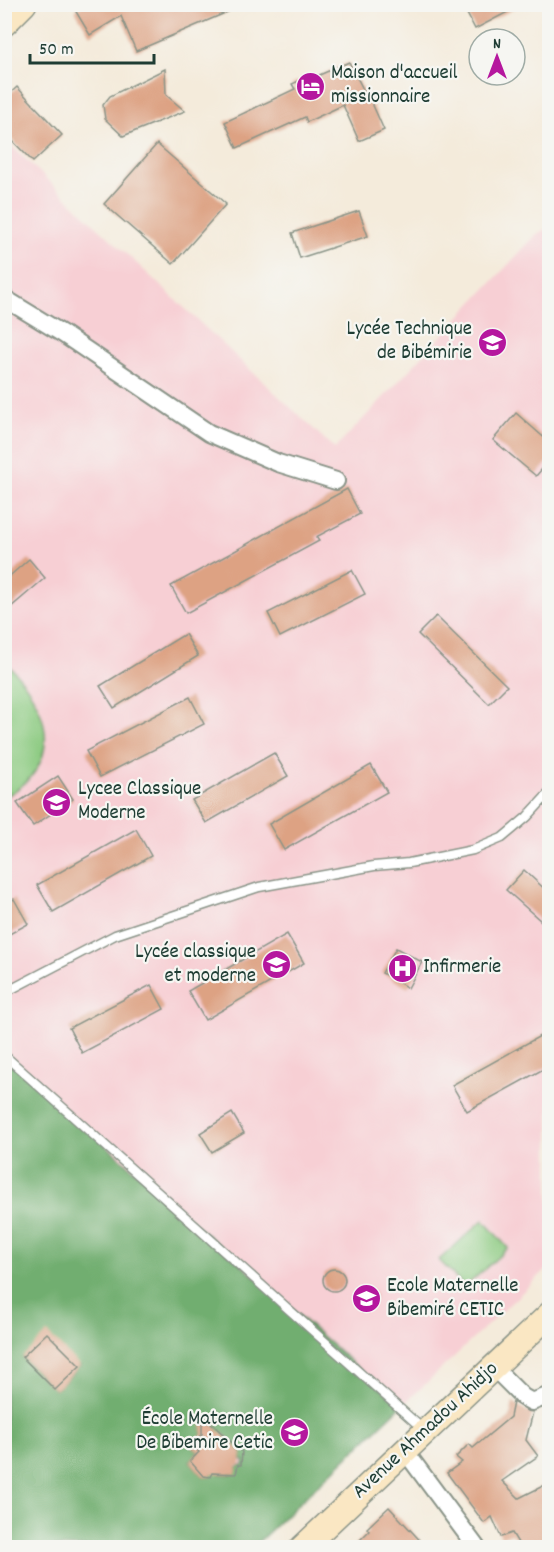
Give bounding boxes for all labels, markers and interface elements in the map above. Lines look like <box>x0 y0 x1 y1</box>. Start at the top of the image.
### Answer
scale bar <box>30 27 154 65</box>
north arrow <box>467 27 527 87</box>
text: N <box>493 33 501 56</box>
text: 50 m <box>39 38 74 63</box>
place label: Maison d'accueil missionnaire <box>331 59 458 113</box>
hotel icon: Maison d'accueil missionnaire <box>294 70 326 102</box>
place label: Lycée Technique de Bibémirie <box>346 315 472 369</box>
school or university icon: Lycée Technique de Bibémirie <box>477 326 509 358</box>
place label: Lycee Classique Moderne <box>78 775 201 829</box>
school or university icon: Lycee Classique Moderne <box>41 786 73 818</box>
place label: Lycée classique et moderne <box>135 938 256 992</box>
school or university icon: Lycée classique et moderne <box>261 949 293 981</box>
hospital icon: Infirmerie <box>386 952 418 984</box>
place label: Infirmerie <box>423 953 501 983</box>
place label: Ecole Maternelle Bibemiré CETIC <box>387 1272 518 1326</box>
school or university icon: Ecole Maternelle Bibemiré CETIC <box>350 1283 382 1315</box>
street label: Avenue Ahmadou Ahidjo <box>346 1355 506 1507</box>
place label: École Maternelle De Bibemire Cetic <box>136 1405 273 1459</box>
school or university icon: École Maternelle De Bibemire Cetic <box>278 1416 310 1448</box>

